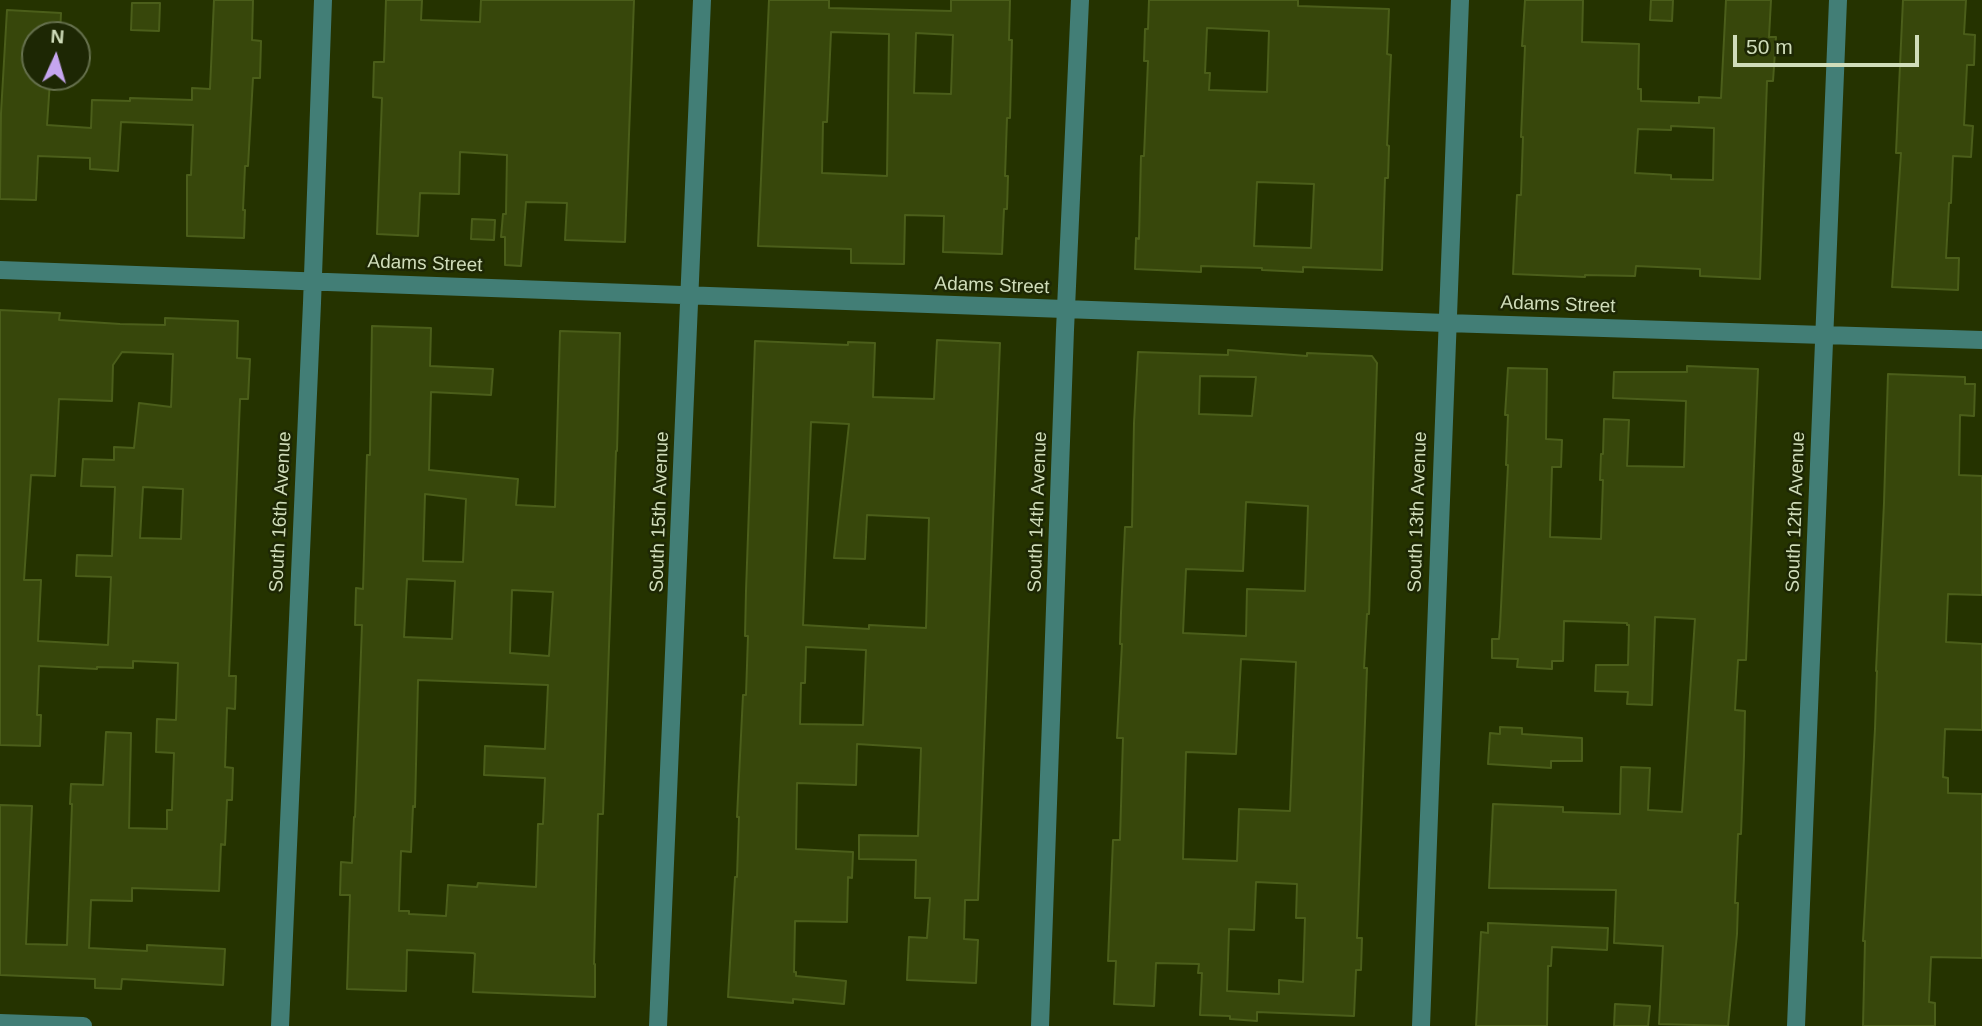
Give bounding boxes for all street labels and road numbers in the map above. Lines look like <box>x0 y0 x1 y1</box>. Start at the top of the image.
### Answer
street label: Adams Street <box>367 251 483 277</box>
street label: Adams Street <box>934 273 1050 299</box>
street label: Adams Street <box>1500 292 1616 318</box>
street label: South 16th Avenue <box>265 431 297 593</box>
street label: South 15th Avenue <box>646 431 674 593</box>
street label: South 14th Avenue <box>1024 431 1052 593</box>
street label: South 13th Avenue <box>1404 431 1432 593</box>
street label: South 12th Avenue <box>1782 431 1810 593</box>

